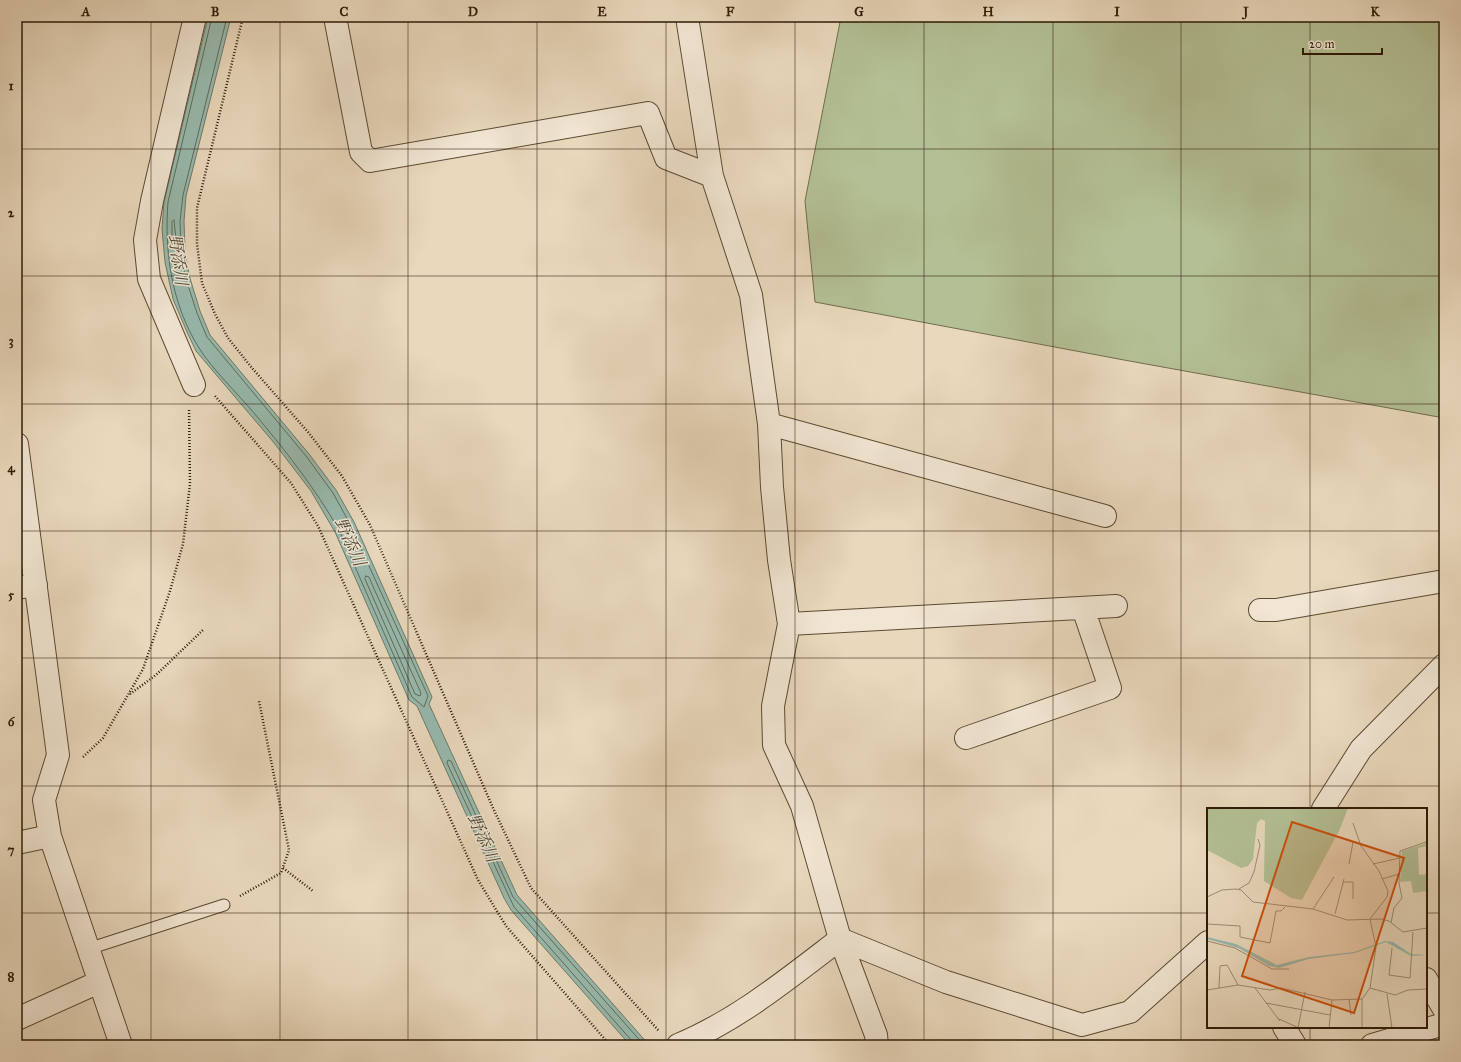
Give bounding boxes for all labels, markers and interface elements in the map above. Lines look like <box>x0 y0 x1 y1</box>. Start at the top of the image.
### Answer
text: A <box>81 4 91 20</box>
text: B <box>211 4 220 20</box>
text: C <box>340 4 349 20</box>
text: D <box>468 4 478 20</box>
text: E <box>597 4 607 20</box>
text: F <box>726 4 735 20</box>
text: G <box>854 4 864 20</box>
text: H <box>982 4 994 20</box>
text: I <box>1114 4 1120 20</box>
text: J <box>1241 4 1249 20</box>
text: K <box>1370 4 1380 20</box>
scale bar <box>1303 30 1382 56</box>
text: 20 m <box>1309 37 1335 51</box>
text: 1 <box>8 78 14 94</box>
text: 2 <box>8 205 15 221</box>
water label: 野添川 <box>164 233 192 289</box>
text: 3 <box>8 333 14 349</box>
text: 4 <box>7 460 15 476</box>
water label: 野添川 <box>330 514 371 571</box>
text: 5 <box>8 587 15 603</box>
text: 6 <box>8 714 16 730</box>
inset map <box>1207 808 1427 1028</box>
water label: 野添川 <box>463 810 504 867</box>
text: 7 <box>8 842 15 858</box>
text: 8 <box>8 969 15 985</box>

